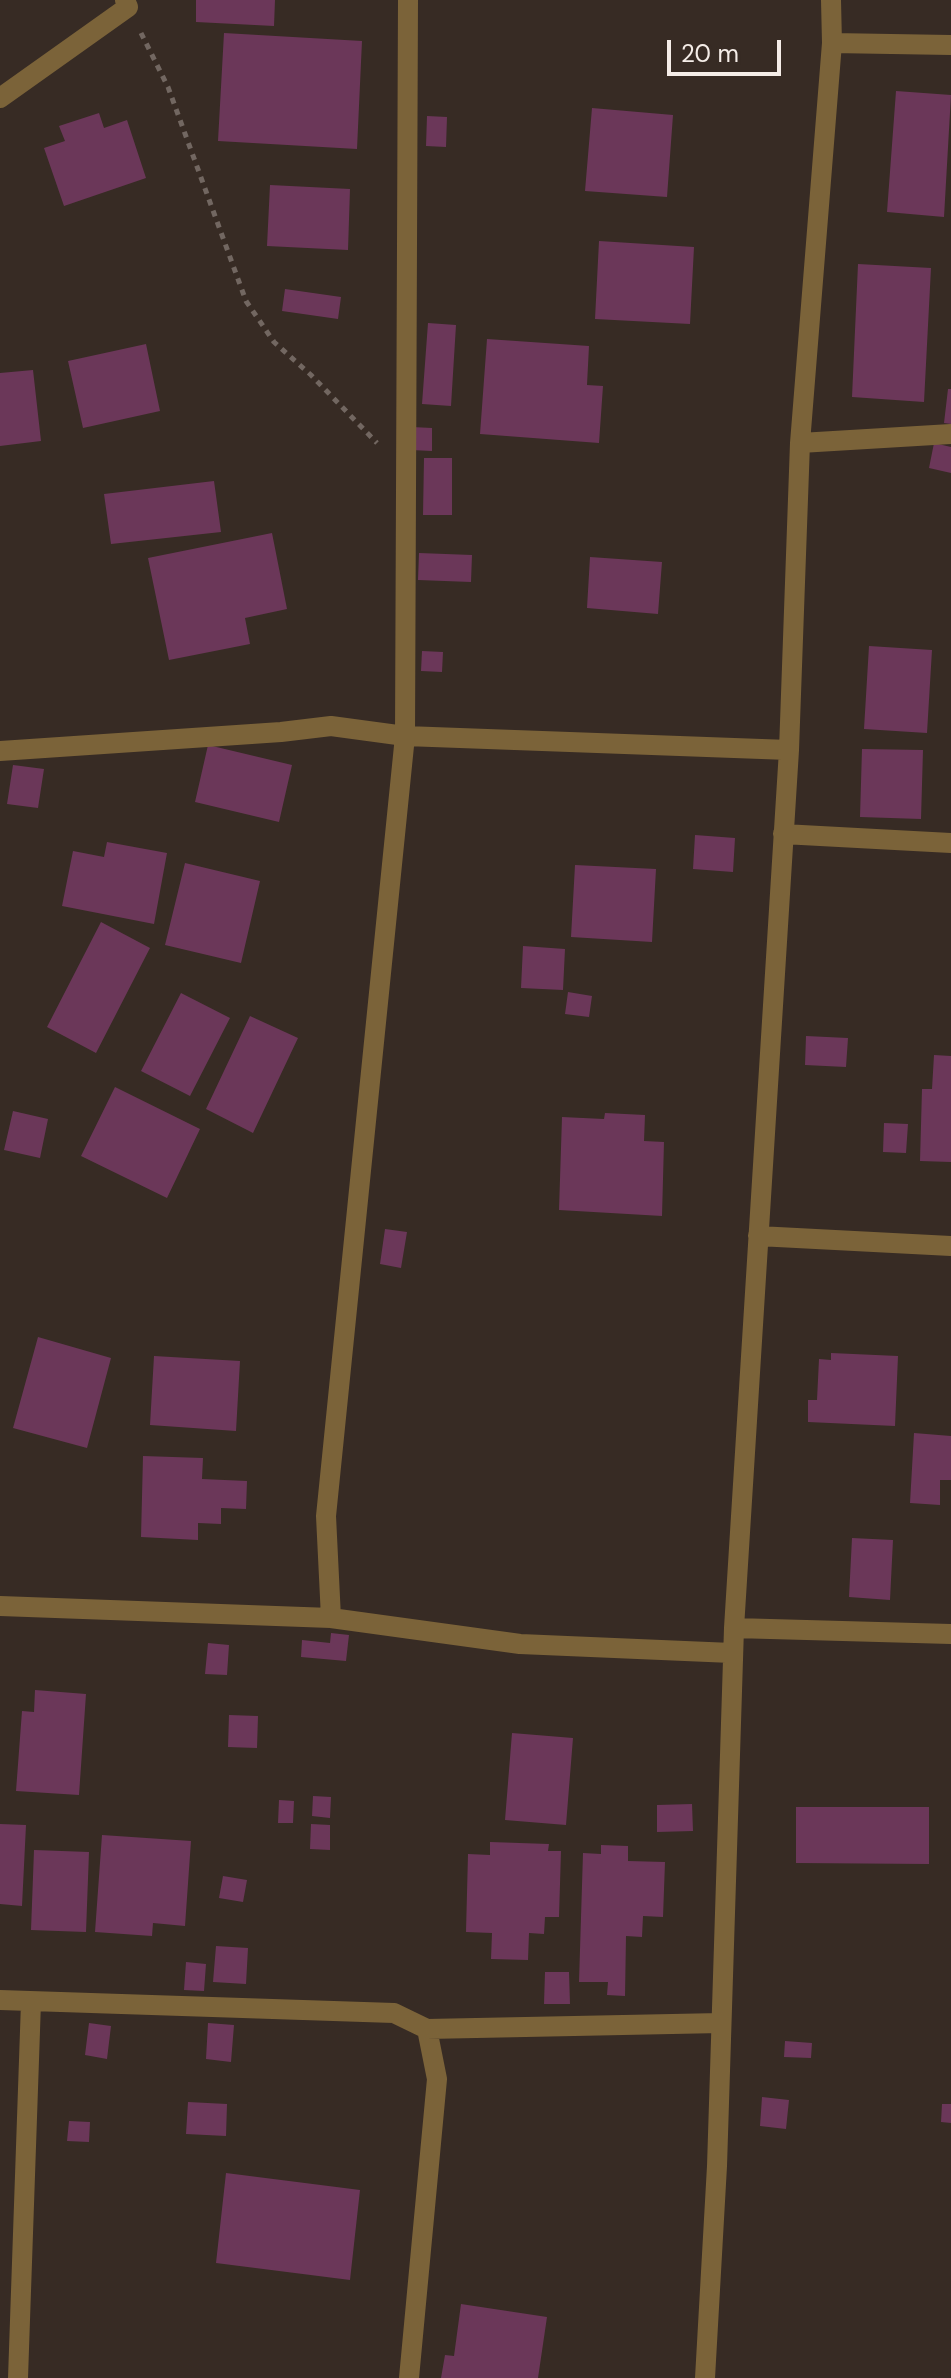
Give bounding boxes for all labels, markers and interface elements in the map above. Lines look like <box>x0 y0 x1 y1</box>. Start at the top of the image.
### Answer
scale bar <box>671 24 785 74</box>
text: 20 m <box>681 38 739 69</box>

